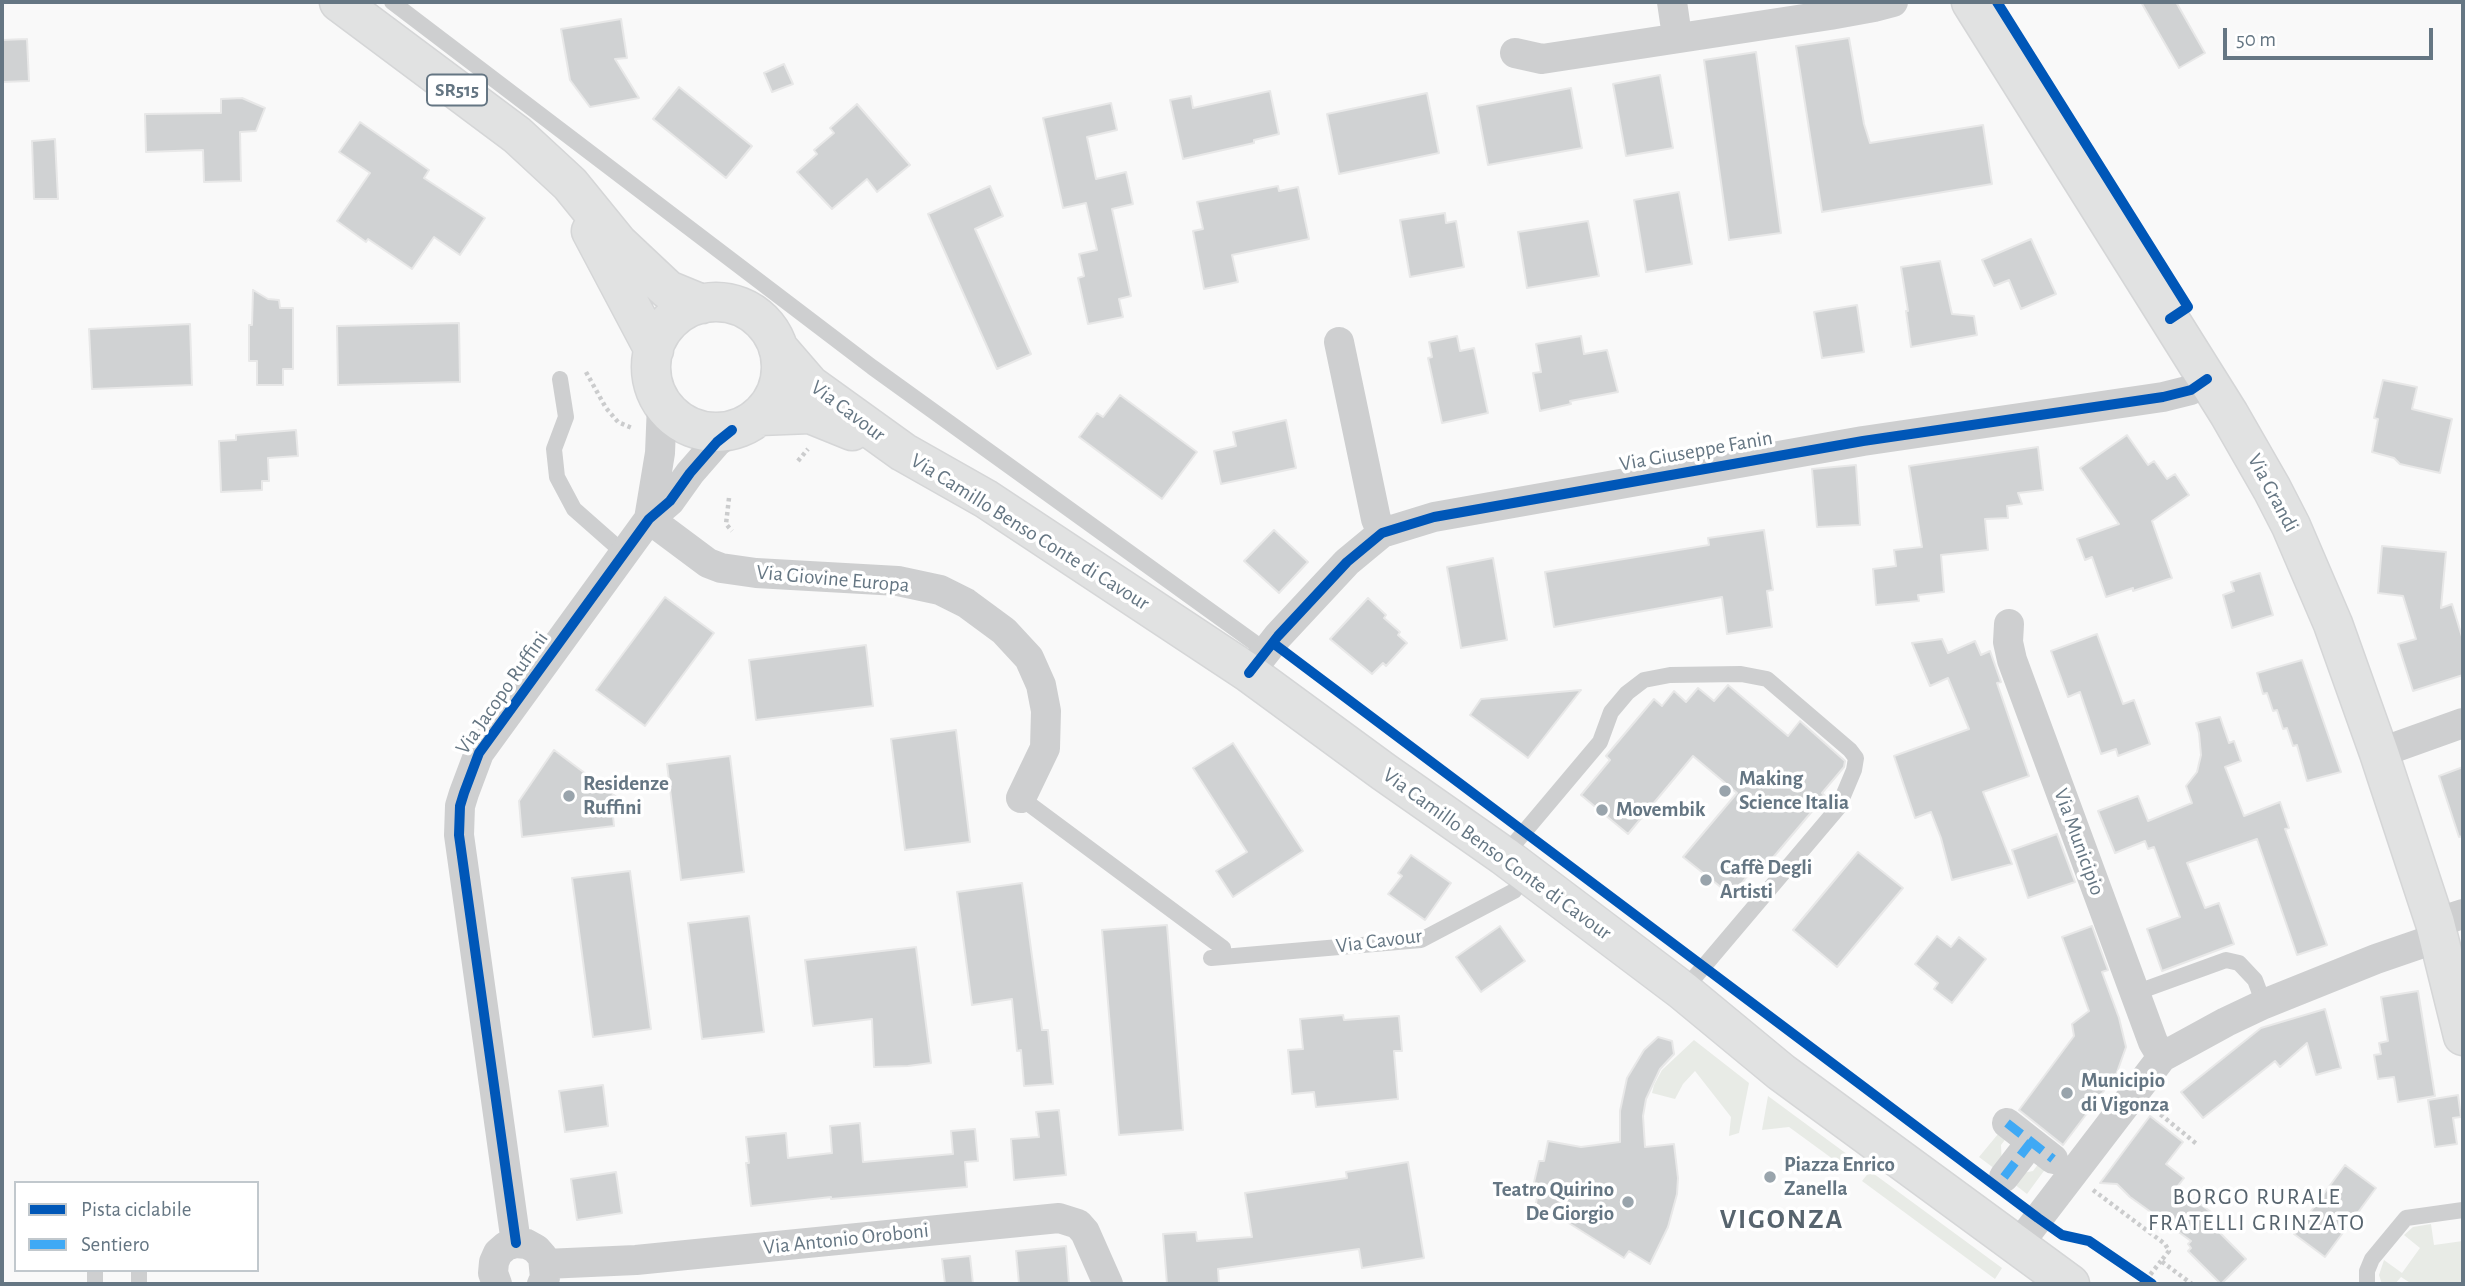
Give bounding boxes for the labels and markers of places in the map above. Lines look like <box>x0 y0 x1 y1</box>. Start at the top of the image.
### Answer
place label: Making Science Italia <box>1739 766 1849 816</box>
place label: Residenze Ruffini <box>583 771 669 821</box>
marker: Making Science Italia <box>1717 783 1733 799</box>
marker: Residenze Ruffini <box>561 788 577 804</box>
place label: Movembik <box>1616 797 1705 823</box>
marker: Movembik <box>1594 802 1610 818</box>
place label: Caffè Degli Artisti <box>1720 855 1812 905</box>
marker: Caffè Degli Artisti <box>1698 872 1714 888</box>
place label: Municipio di Vigonza <box>2081 1068 2169 1118</box>
marker: Municipio di Vigonza <box>2059 1085 2075 1101</box>
place label: Piazza Enrico Zanella <box>1784 1152 1895 1202</box>
marker: Piazza Enrico Zanella <box>1762 1169 1778 1185</box>
place label: Teatro Quirino De Giorgio <box>1492 1177 1614 1227</box>
marker: Teatro Quirino De Giorgio <box>1620 1194 1636 1210</box>

